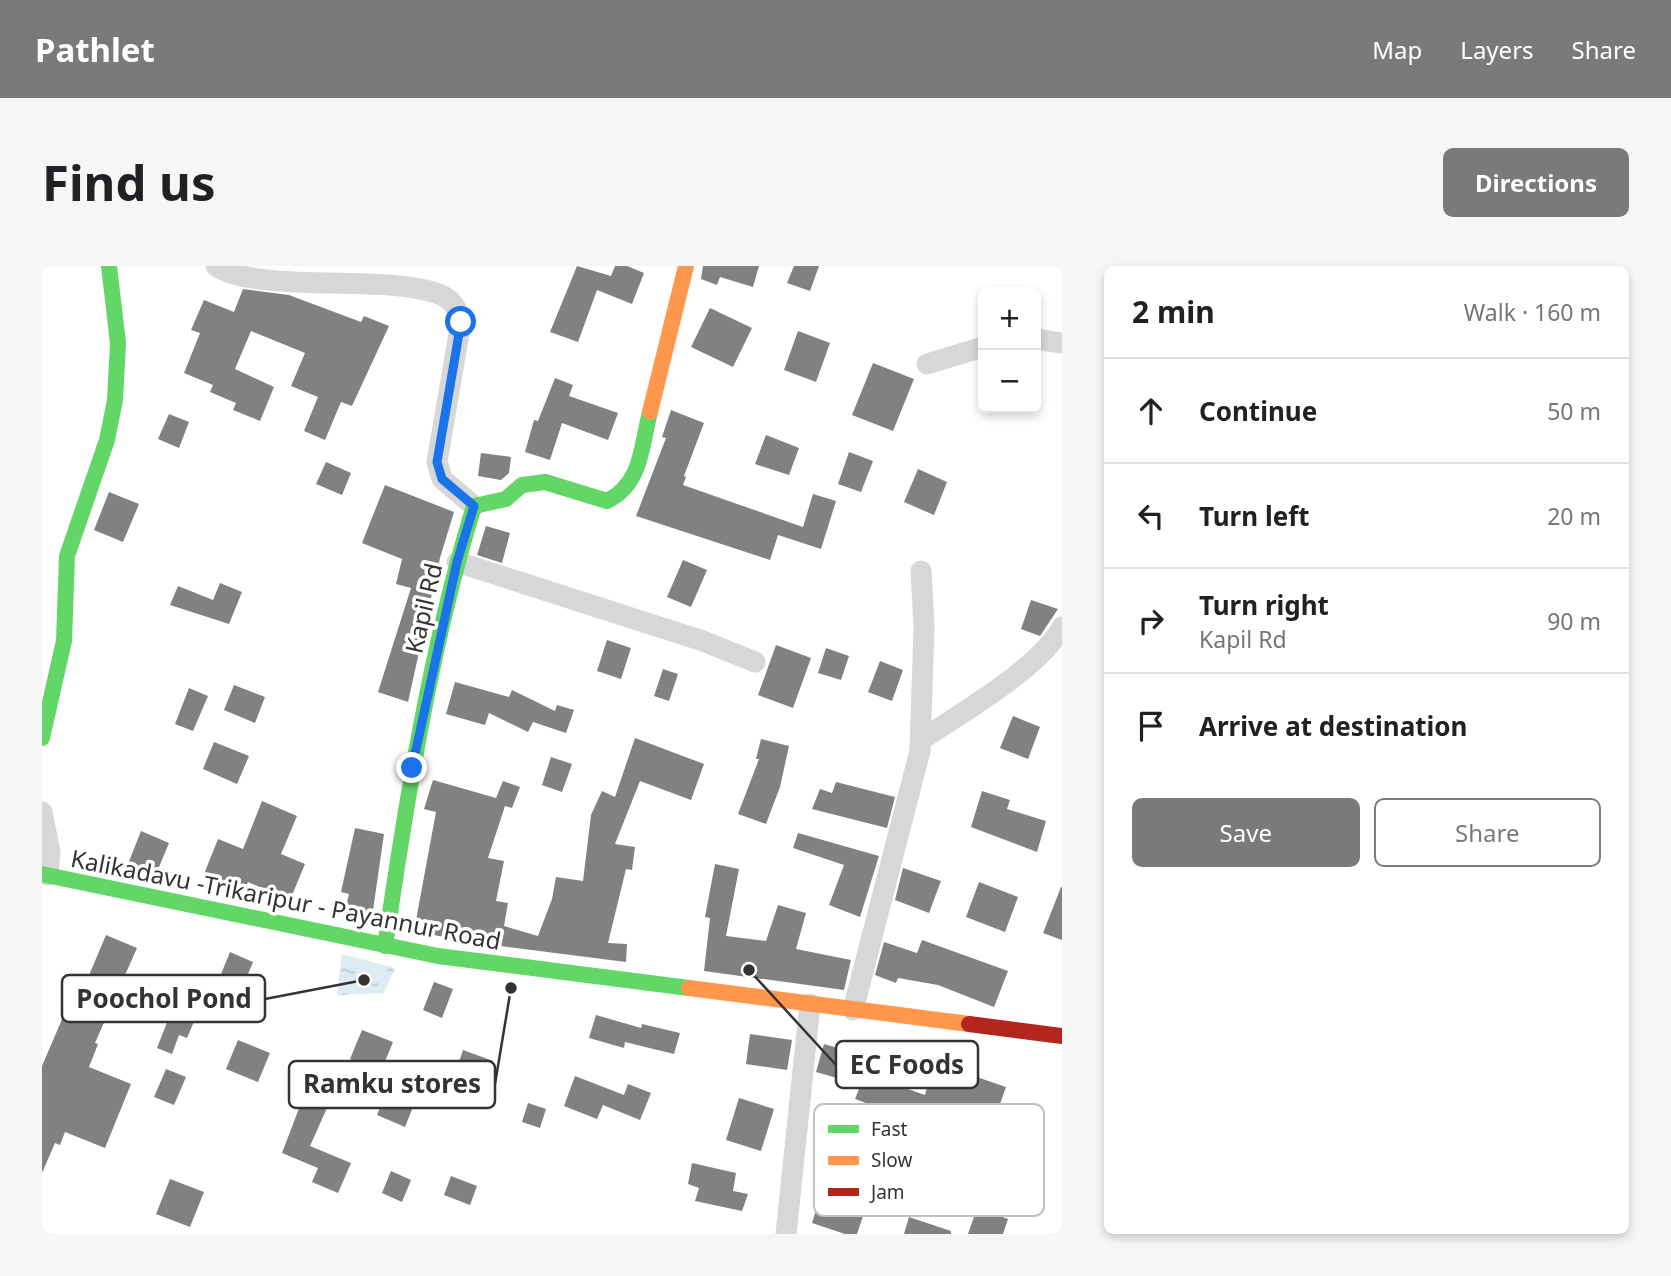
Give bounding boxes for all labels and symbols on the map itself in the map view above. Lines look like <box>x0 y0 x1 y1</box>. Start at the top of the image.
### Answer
route start <box>445 306 476 337</box>
street label: Kapil Rd <box>397 560 449 656</box>
route end <box>396 752 427 783</box>
street label: Kalikadavu -Trikaripur - Payannur Road <box>68 841 504 957</box>
callout: Poochol Pond <box>62 975 265 1022</box>
text: Poochol Pond <box>76 980 252 1016</box>
callout: EC Foods <box>836 1041 978 1088</box>
text: EC Foods <box>850 1046 964 1082</box>
callout: Ramku stores <box>289 1061 495 1108</box>
text: Ramku stores <box>303 1065 481 1101</box>
legend <box>814 1104 1044 1216</box>
text: Fast <box>871 1116 908 1142</box>
text: Slow <box>871 1147 912 1173</box>
text: Jam <box>869 1179 905 1205</box>

